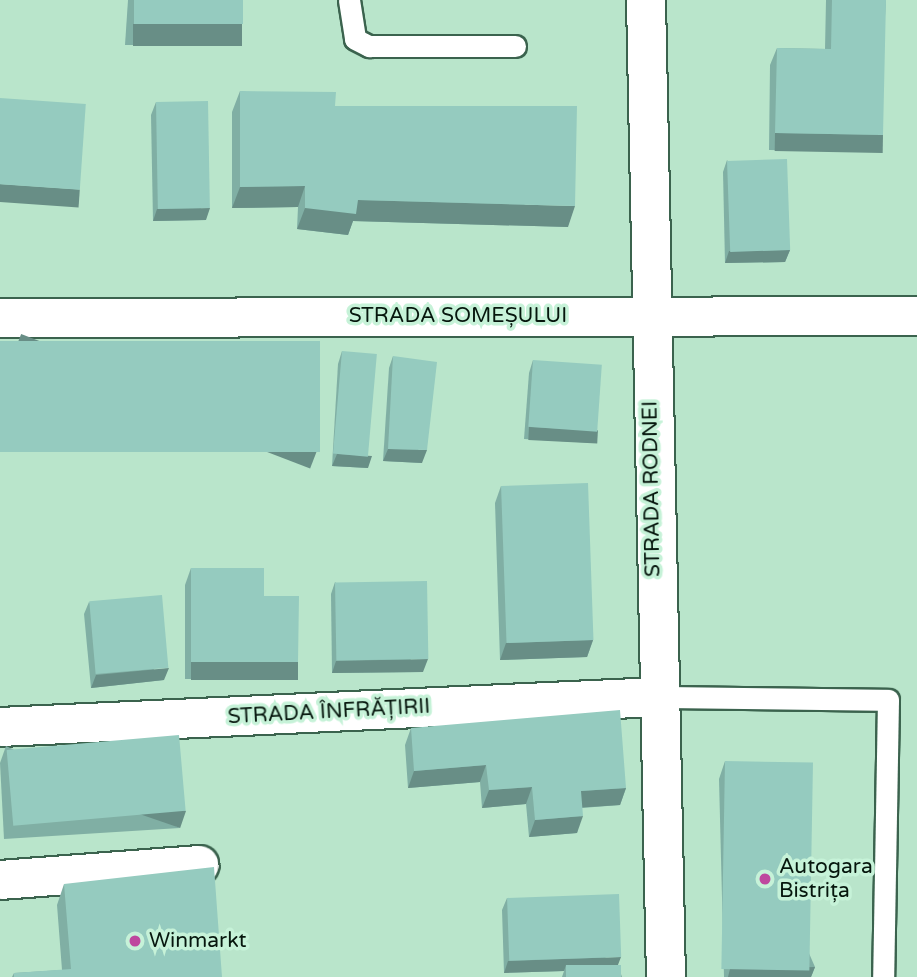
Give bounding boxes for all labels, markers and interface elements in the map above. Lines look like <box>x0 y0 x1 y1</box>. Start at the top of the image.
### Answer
street label: STRADA SOMEȘULUI <box>349 303 567 329</box>
street label: STRADA RODNEI <box>638 401 666 577</box>
street label: STRADA ÎNFRĂȚIRII <box>227 694 431 730</box>
place label: Autogara Bistrița <box>779 854 873 904</box>
marker: Autogara Bistrița <box>757 871 773 887</box>
place label: Winmarkt <box>149 928 247 954</box>
marker: Winmarkt <box>127 933 143 949</box>

